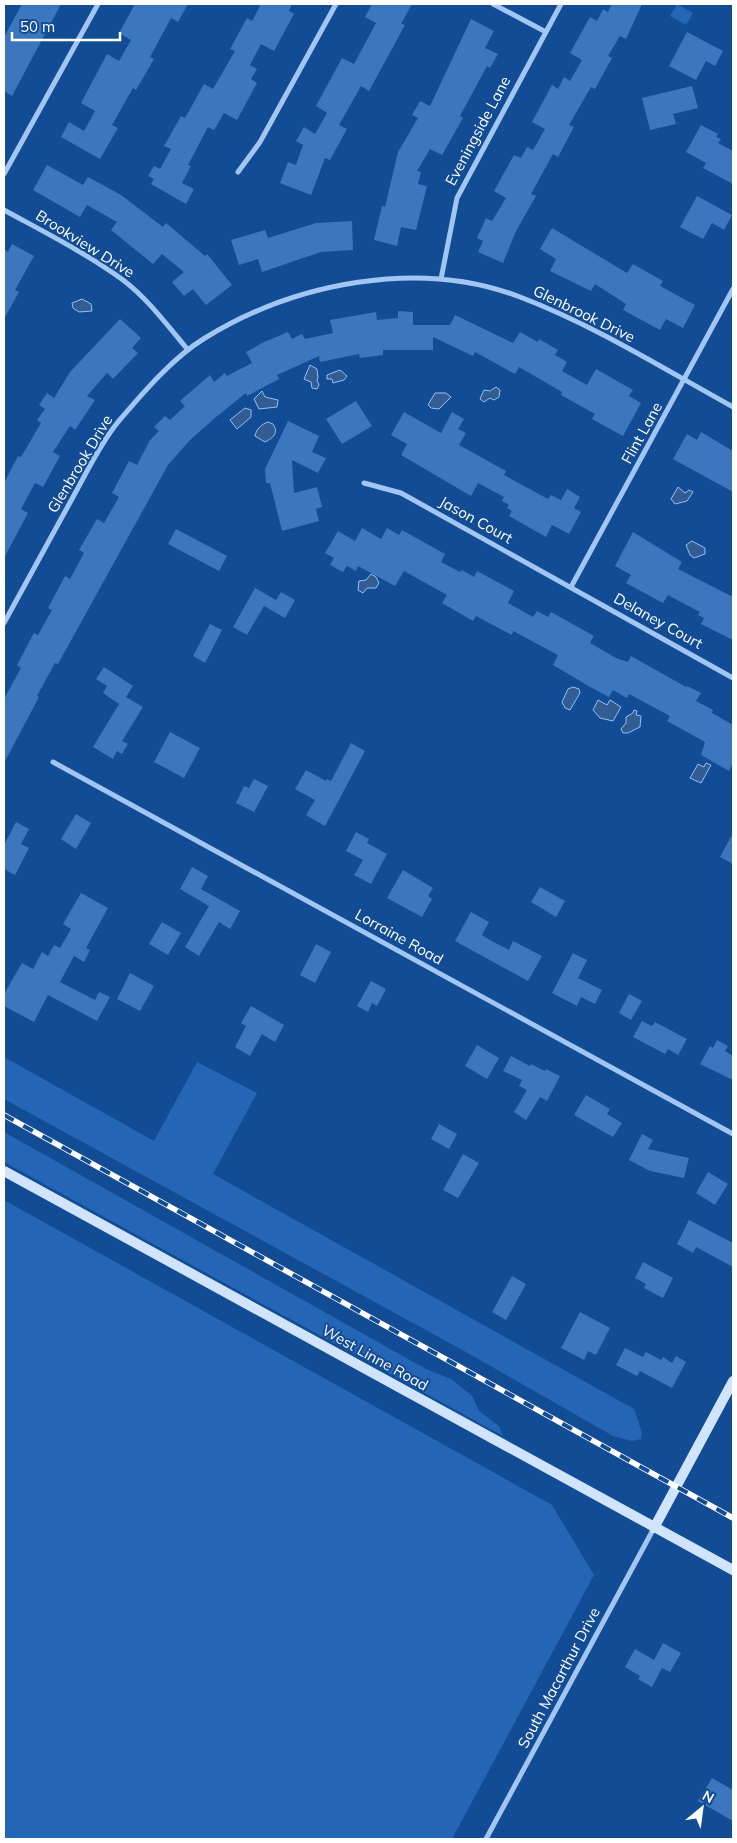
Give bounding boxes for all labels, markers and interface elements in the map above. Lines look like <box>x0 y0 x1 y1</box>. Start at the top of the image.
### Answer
scale bar <box>12 10 120 42</box>
text: 50 m <box>20 17 55 36</box>
street label: Eveningside Lane <box>441 73 514 189</box>
street label: Brookview Drive <box>32 206 138 282</box>
street label: Glenbrook Drive <box>530 281 638 346</box>
street label: Flint Lane <box>617 399 666 467</box>
street label: Glenbrook Drive <box>43 411 116 516</box>
street label: Jason Court <box>436 492 516 547</box>
street label: Delaney Court <box>610 588 706 653</box>
street label: Lorraine Road <box>352 905 447 969</box>
street label: West Linne Road <box>319 1320 432 1395</box>
street label: South Macarthur Drive <box>513 1604 604 1751</box>
north arrow <box>677 1783 727 1833</box>
text: N <box>699 1786 717 1807</box>

